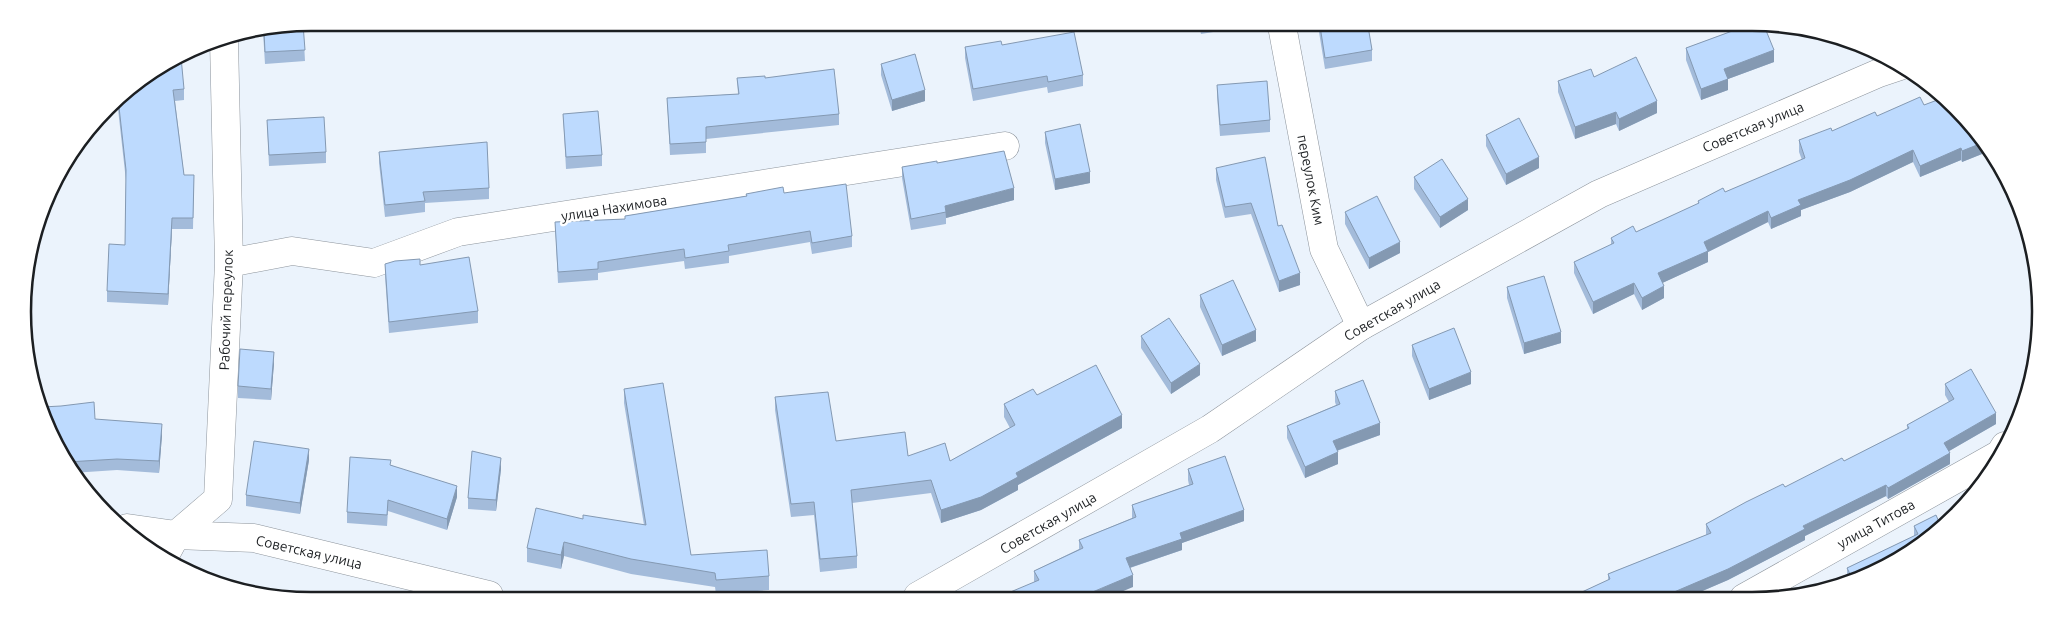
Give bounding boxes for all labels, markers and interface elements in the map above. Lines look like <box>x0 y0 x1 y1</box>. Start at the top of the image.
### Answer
street label: Советская улица <box>1700 98 1806 156</box>
street label: переулок Ким <box>1294 133 1328 227</box>
street label: улица Нахимова <box>560 192 668 224</box>
street label: Рабочий переулок <box>216 249 236 371</box>
street label: Советская улица <box>1341 276 1443 344</box>
street label: Советская улица <box>997 489 1099 557</box>
street label: улица Титова <box>1834 496 1918 552</box>
street label: Советская улица <box>254 532 364 572</box>

